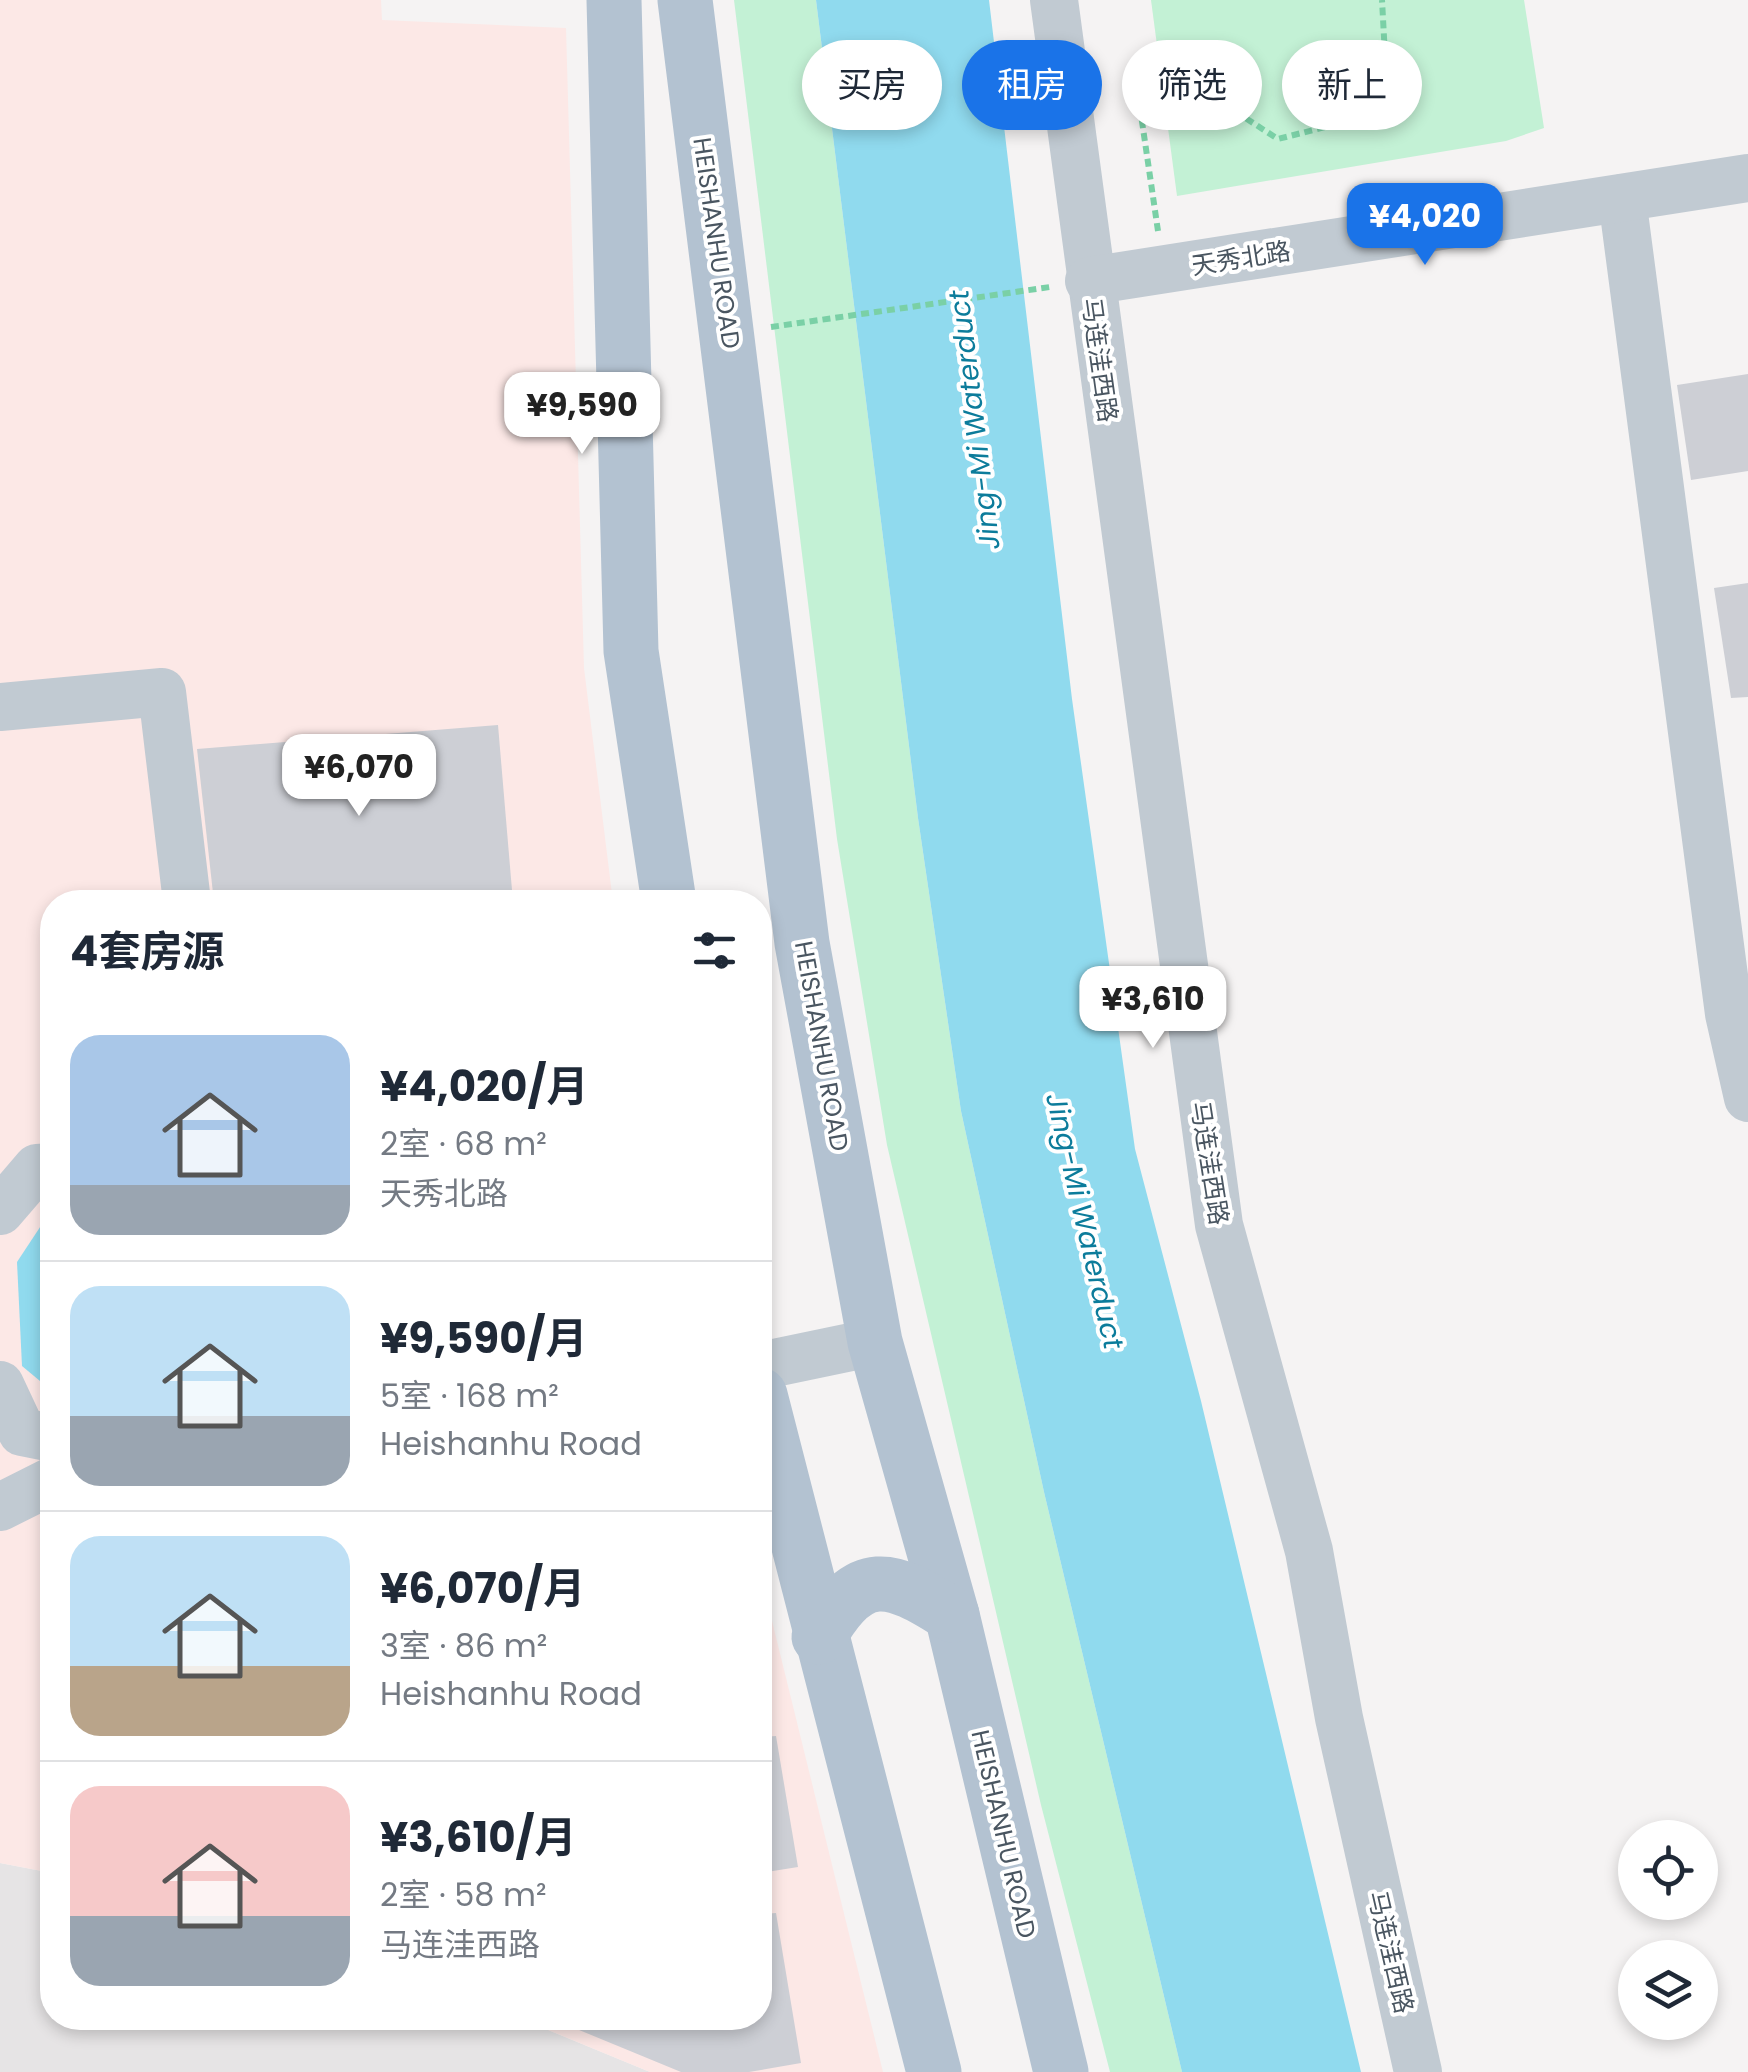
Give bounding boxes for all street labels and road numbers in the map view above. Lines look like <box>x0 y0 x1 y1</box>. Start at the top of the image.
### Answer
street label: HEISHANHU ROAD <box>684 135 749 351</box>
street label: 天秀北路 <box>1189 233 1293 284</box>
street label: 马连洼西路 <box>1073 296 1126 424</box>
street label: HEISHANHU ROAD <box>786 938 857 1154</box>
street label: 马连洼西路 <box>1182 1099 1237 1228</box>
street label: HEISHANHU ROAD <box>963 1726 1045 1942</box>
street label: 马连洼西路 <box>1359 1887 1422 2017</box>

